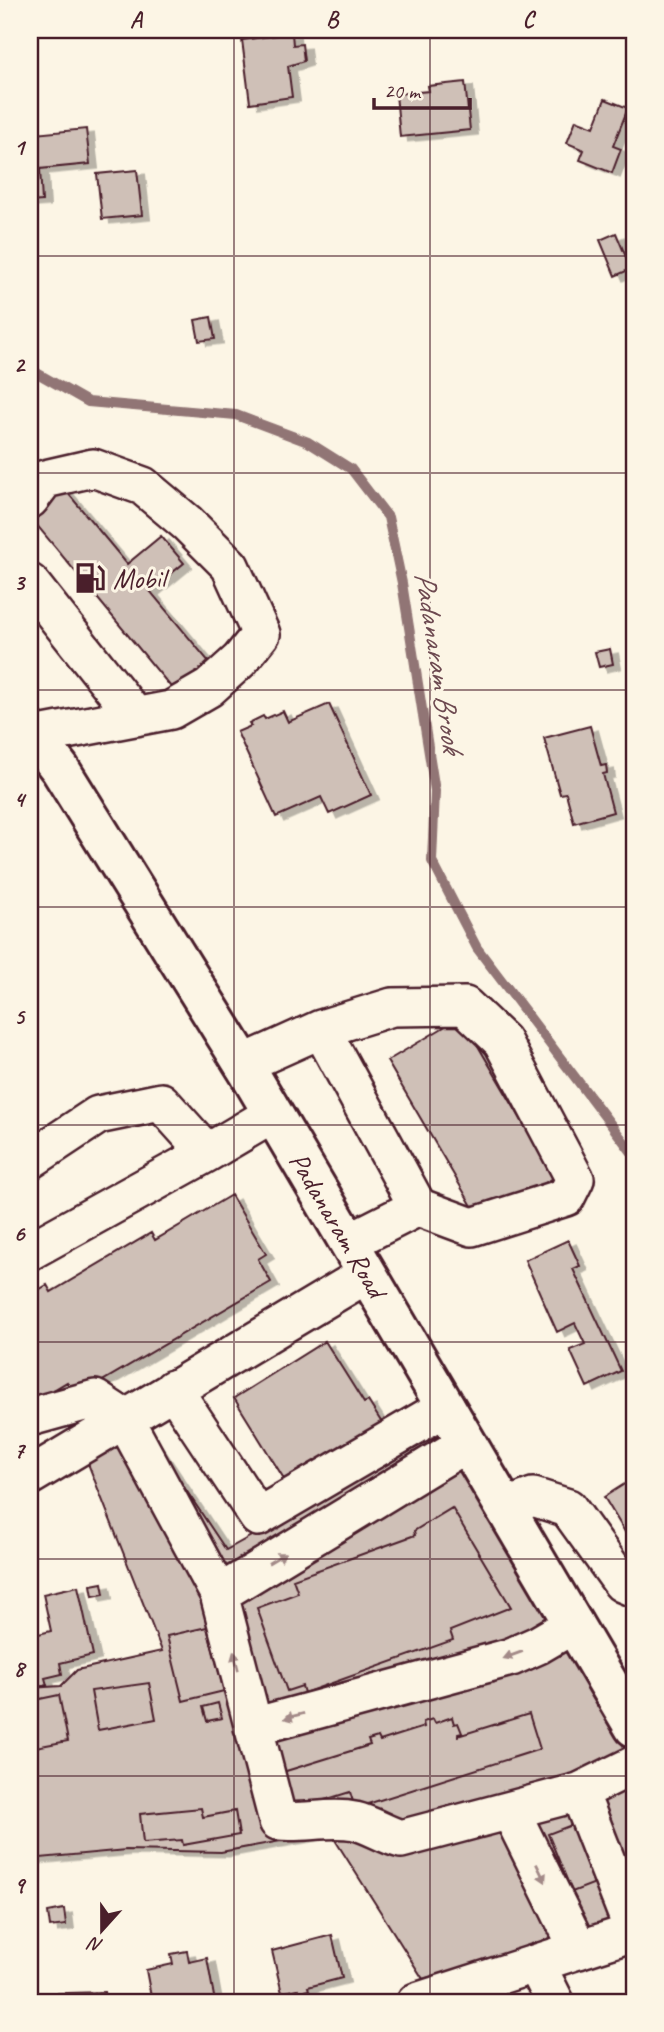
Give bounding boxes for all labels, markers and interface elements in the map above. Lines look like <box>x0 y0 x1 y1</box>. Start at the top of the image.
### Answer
text: A <box>130 5 144 34</box>
text: B <box>326 5 340 34</box>
text: C <box>523 5 537 34</box>
scale bar <box>374 66 470 110</box>
text: 20 m <box>384 78 422 104</box>
text: 1 <box>14 133 27 162</box>
text: 2 <box>14 350 27 379</box>
fuel station icon: Mobil <box>73 561 107 595</box>
place label: Mobil <box>113 561 170 596</box>
text: 3 <box>14 568 27 597</box>
water label: Padanaram Brook <box>406 569 473 761</box>
text: 4 <box>14 785 27 814</box>
text: 5 <box>14 1002 26 1031</box>
street label: Padanaram Road <box>281 1146 396 1307</box>
text: 6 <box>14 1219 27 1248</box>
text: 7 <box>14 1436 27 1465</box>
one-way arrow <box>268 1552 287 1564</box>
one-way arrow <box>230 1650 241 1672</box>
one-way arrow <box>503 1650 524 1661</box>
text: 8 <box>14 1654 27 1683</box>
one-way arrow <box>283 1711 305 1722</box>
one-way arrow <box>535 1863 546 1883</box>
text: 9 <box>14 1871 27 1900</box>
north arrow <box>66 1896 136 1966</box>
text: N <box>83 1930 106 1958</box>

